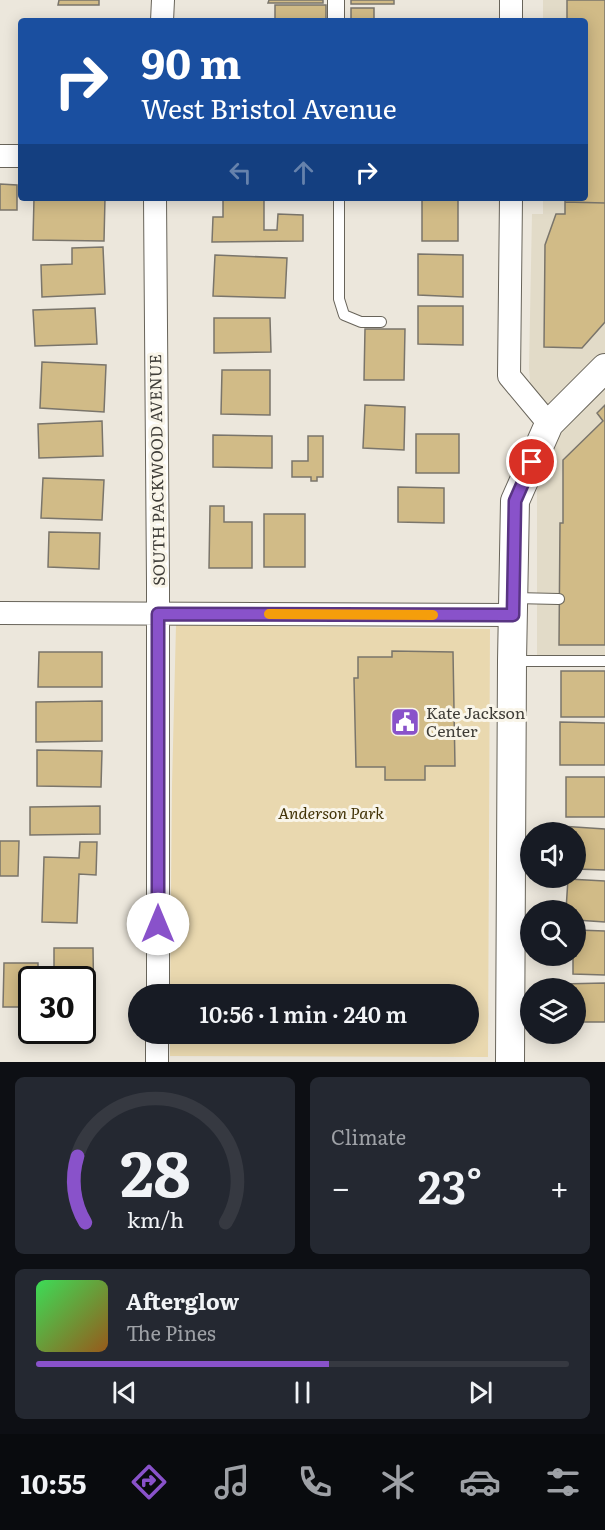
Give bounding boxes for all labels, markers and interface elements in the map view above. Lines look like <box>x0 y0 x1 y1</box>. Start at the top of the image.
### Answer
text: 90 m <box>141 30 241 92</box>
icon: right <box>42 42 120 120</box>
text: West Bristol Avenue <box>141 87 397 127</box>
icon: left <box>224 156 257 189</box>
icon: ahead <box>287 156 320 189</box>
icon: right <box>350 156 383 189</box>
street label: SOUTH PACKWOOD AVENUE <box>142 354 170 586</box>
pin <box>506 436 557 487</box>
icon: arrive <box>515 445 548 478</box>
place label: Kate Jackson Center <box>426 700 526 742</box>
public building icon: Kate Jackson Center <box>389 706 421 738</box>
park label: Anderson Park <box>278 800 384 824</box>
map controls <box>520 822 586 1044</box>
button: sound <box>520 822 586 888</box>
position arrow <box>126 892 190 956</box>
button: search <box>520 900 586 966</box>
speed limit sign: 30 <box>18 966 96 1044</box>
button: layers <box>520 978 586 1044</box>
text: 10:56 · 1 min · 240 m <box>200 997 407 1030</box>
text: Climate <box>331 1121 406 1151</box>
text: 28 <box>120 1124 190 1216</box>
text: 23° <box>418 1151 482 1218</box>
text: − <box>331 1161 350 1210</box>
text: + <box>550 1161 569 1210</box>
text: km/h <box>126 1203 184 1235</box>
text: Afterglow <box>126 1284 239 1317</box>
text: The Pines <box>126 1317 216 1347</box>
icon: previous <box>108 1376 141 1409</box>
icon: pause <box>286 1376 319 1409</box>
icon: next <box>464 1376 497 1409</box>
icon: directions <box>128 1461 170 1503</box>
icon: music <box>211 1461 253 1503</box>
icon: phone <box>294 1461 336 1503</box>
icon: climate <box>377 1461 419 1503</box>
icon: car <box>459 1461 501 1503</box>
icon: filters <box>542 1461 584 1503</box>
text: 10:55 <box>20 1462 87 1502</box>

